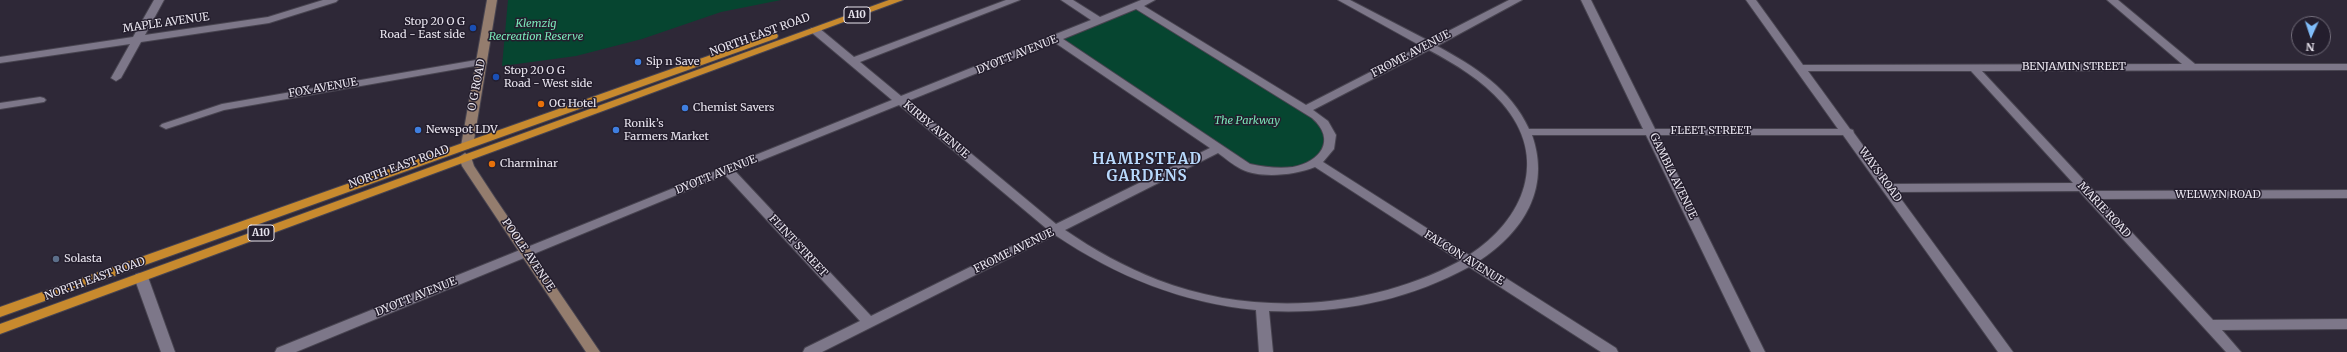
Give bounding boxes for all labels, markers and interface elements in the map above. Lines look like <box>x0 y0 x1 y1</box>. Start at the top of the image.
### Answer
road number: A10 <box>844 7 870 23</box>
street label: MAPLE AVENUE <box>122 10 210 36</box>
street label: NORTH EAST ROAD <box>708 11 812 59</box>
place label: Stop 20 O G Road - East side <box>380 15 465 41</box>
north arrow <box>2291 16 2331 56</box>
park label: Klemzig Recreation Reserve <box>489 17 583 43</box>
marker: Stop 20 O G Road - East side <box>468 23 478 33</box>
street label: FROME AVENUE <box>1369 28 1453 80</box>
street label: DYOTT AVENUE <box>975 33 1059 77</box>
text: N <box>2306 40 2315 54</box>
place label: Sip n Save <box>646 55 699 69</box>
marker: Sip n Save <box>633 57 643 67</box>
street label: O G ROAD <box>466 58 488 112</box>
street label: BENJAMIN STREET <box>2022 60 2126 74</box>
place label: Stop 20 O G Road - West side <box>504 64 592 90</box>
marker: Stop 20 O G Road - West side <box>491 72 501 82</box>
street label: FOX AVENUE <box>288 75 358 101</box>
place label: OG Hotel <box>549 97 596 111</box>
marker: OG Hotel <box>536 99 546 109</box>
street label: KIRBY AVENUE <box>900 99 972 161</box>
place label: Chemist Savers <box>693 101 775 115</box>
marker: Chemist Savers <box>680 103 690 113</box>
park label: The Parkway <box>1214 114 1280 128</box>
place label: Ronik’s Farmers Market <box>624 117 709 143</box>
place label: Newspot LDV <box>426 123 498 137</box>
street label: FLEET STREET <box>1671 124 1751 138</box>
marker: Newspot LDV <box>413 125 423 135</box>
marker: Ronik’s Farmers Market <box>611 125 621 135</box>
street label: GAMBIA AVENUE <box>1647 131 1699 221</box>
street label: NORTH EAST ROAD <box>347 143 451 191</box>
street label: WAYS ROAD <box>1856 145 1904 205</box>
district label: HAMPSTEAD GARDENS <box>1092 151 1202 186</box>
street label: DYOTT AVENUE <box>674 153 758 197</box>
place label: Charminar <box>500 157 558 171</box>
marker: Charminar <box>487 159 497 169</box>
street label: MARIE ROAD <box>2075 179 2133 241</box>
street label: WELWYN ROAD <box>2175 188 2261 202</box>
street label: FLINT STREET <box>766 212 830 280</box>
street label: POOLE AVENUE <box>499 216 557 294</box>
road number: A10 <box>248 225 274 241</box>
street label: FROME AVENUE <box>972 226 1056 276</box>
street label: FALCON AVENUE <box>1422 228 1506 288</box>
place label: Solasta <box>64 252 102 266</box>
marker: Solasta <box>51 254 61 264</box>
street label: NORTH EAST ROAD <box>43 255 147 303</box>
street label: DYOTT AVENUE <box>374 275 458 319</box>

